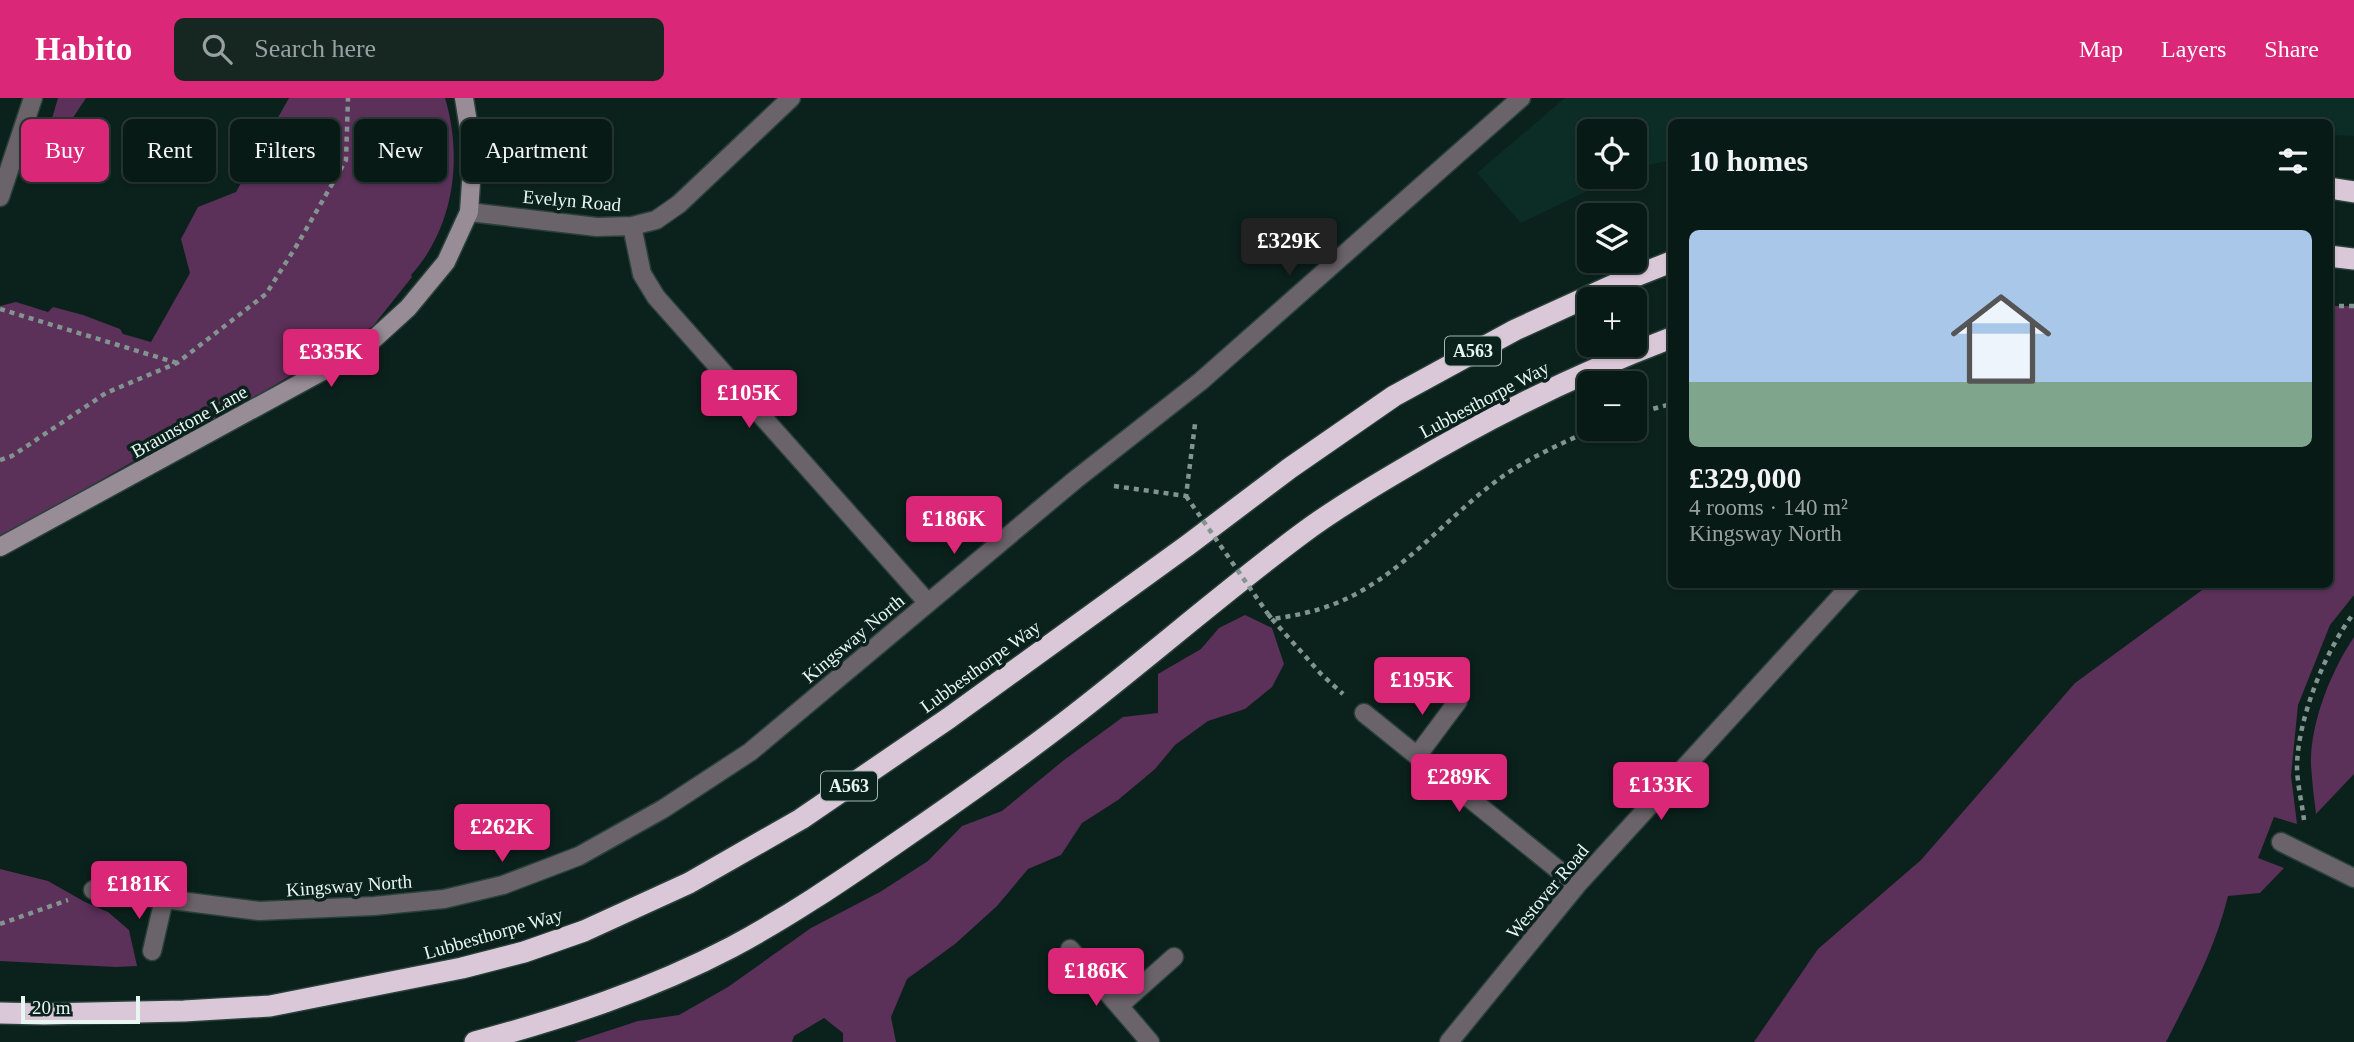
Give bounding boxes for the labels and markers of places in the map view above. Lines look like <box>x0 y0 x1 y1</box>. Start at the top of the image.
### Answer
pin: £329K <box>1240 218 1338 278</box>
pin: £335K <box>282 330 380 389</box>
pin: £105K <box>700 370 798 430</box>
pin: £186K <box>905 496 1003 556</box>
pin: £195K <box>1373 658 1471 717</box>
pin: £289K <box>1410 754 1508 814</box>
pin: £133K <box>1612 762 1710 822</box>
pin: £262K <box>453 804 551 864</box>
pin: £181K <box>90 862 188 921</box>
pin: £186K <box>1047 948 1145 1008</box>

